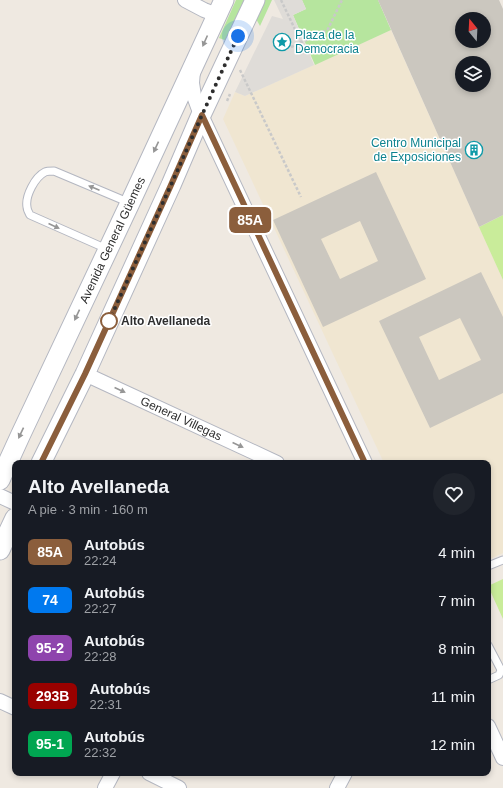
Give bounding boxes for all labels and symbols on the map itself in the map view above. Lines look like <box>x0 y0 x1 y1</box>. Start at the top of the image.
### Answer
north arrow <box>455 12 491 48</box>
your location <box>228 26 248 46</box>
place label: Plaza de la Democracia <box>295 28 359 56</box>
place icon: Plaza de la Democracia <box>272 32 292 52</box>
one-way arrow <box>202 35 208 47</box>
place label: Centro Municipal de Exposiciones <box>371 136 461 164</box>
building icon: Centro Municipal de Exposiciones <box>464 140 484 160</box>
one-way arrow <box>153 141 159 153</box>
street label: Avenida General Güemes <box>77 175 148 305</box>
one-way arrow <box>89 185 100 191</box>
line badge: 85A <box>227 207 273 233</box>
one-way arrow <box>49 223 60 229</box>
one-way arrow <box>74 310 80 321</box>
marker: Alto Avellaneda <box>100 312 118 330</box>
place label: Alto Avellaneda <box>121 314 210 328</box>
one-way arrow <box>114 387 126 393</box>
street label: General Villegas <box>138 394 224 443</box>
one-way arrow <box>18 427 24 438</box>
one-way arrow <box>232 442 244 448</box>

